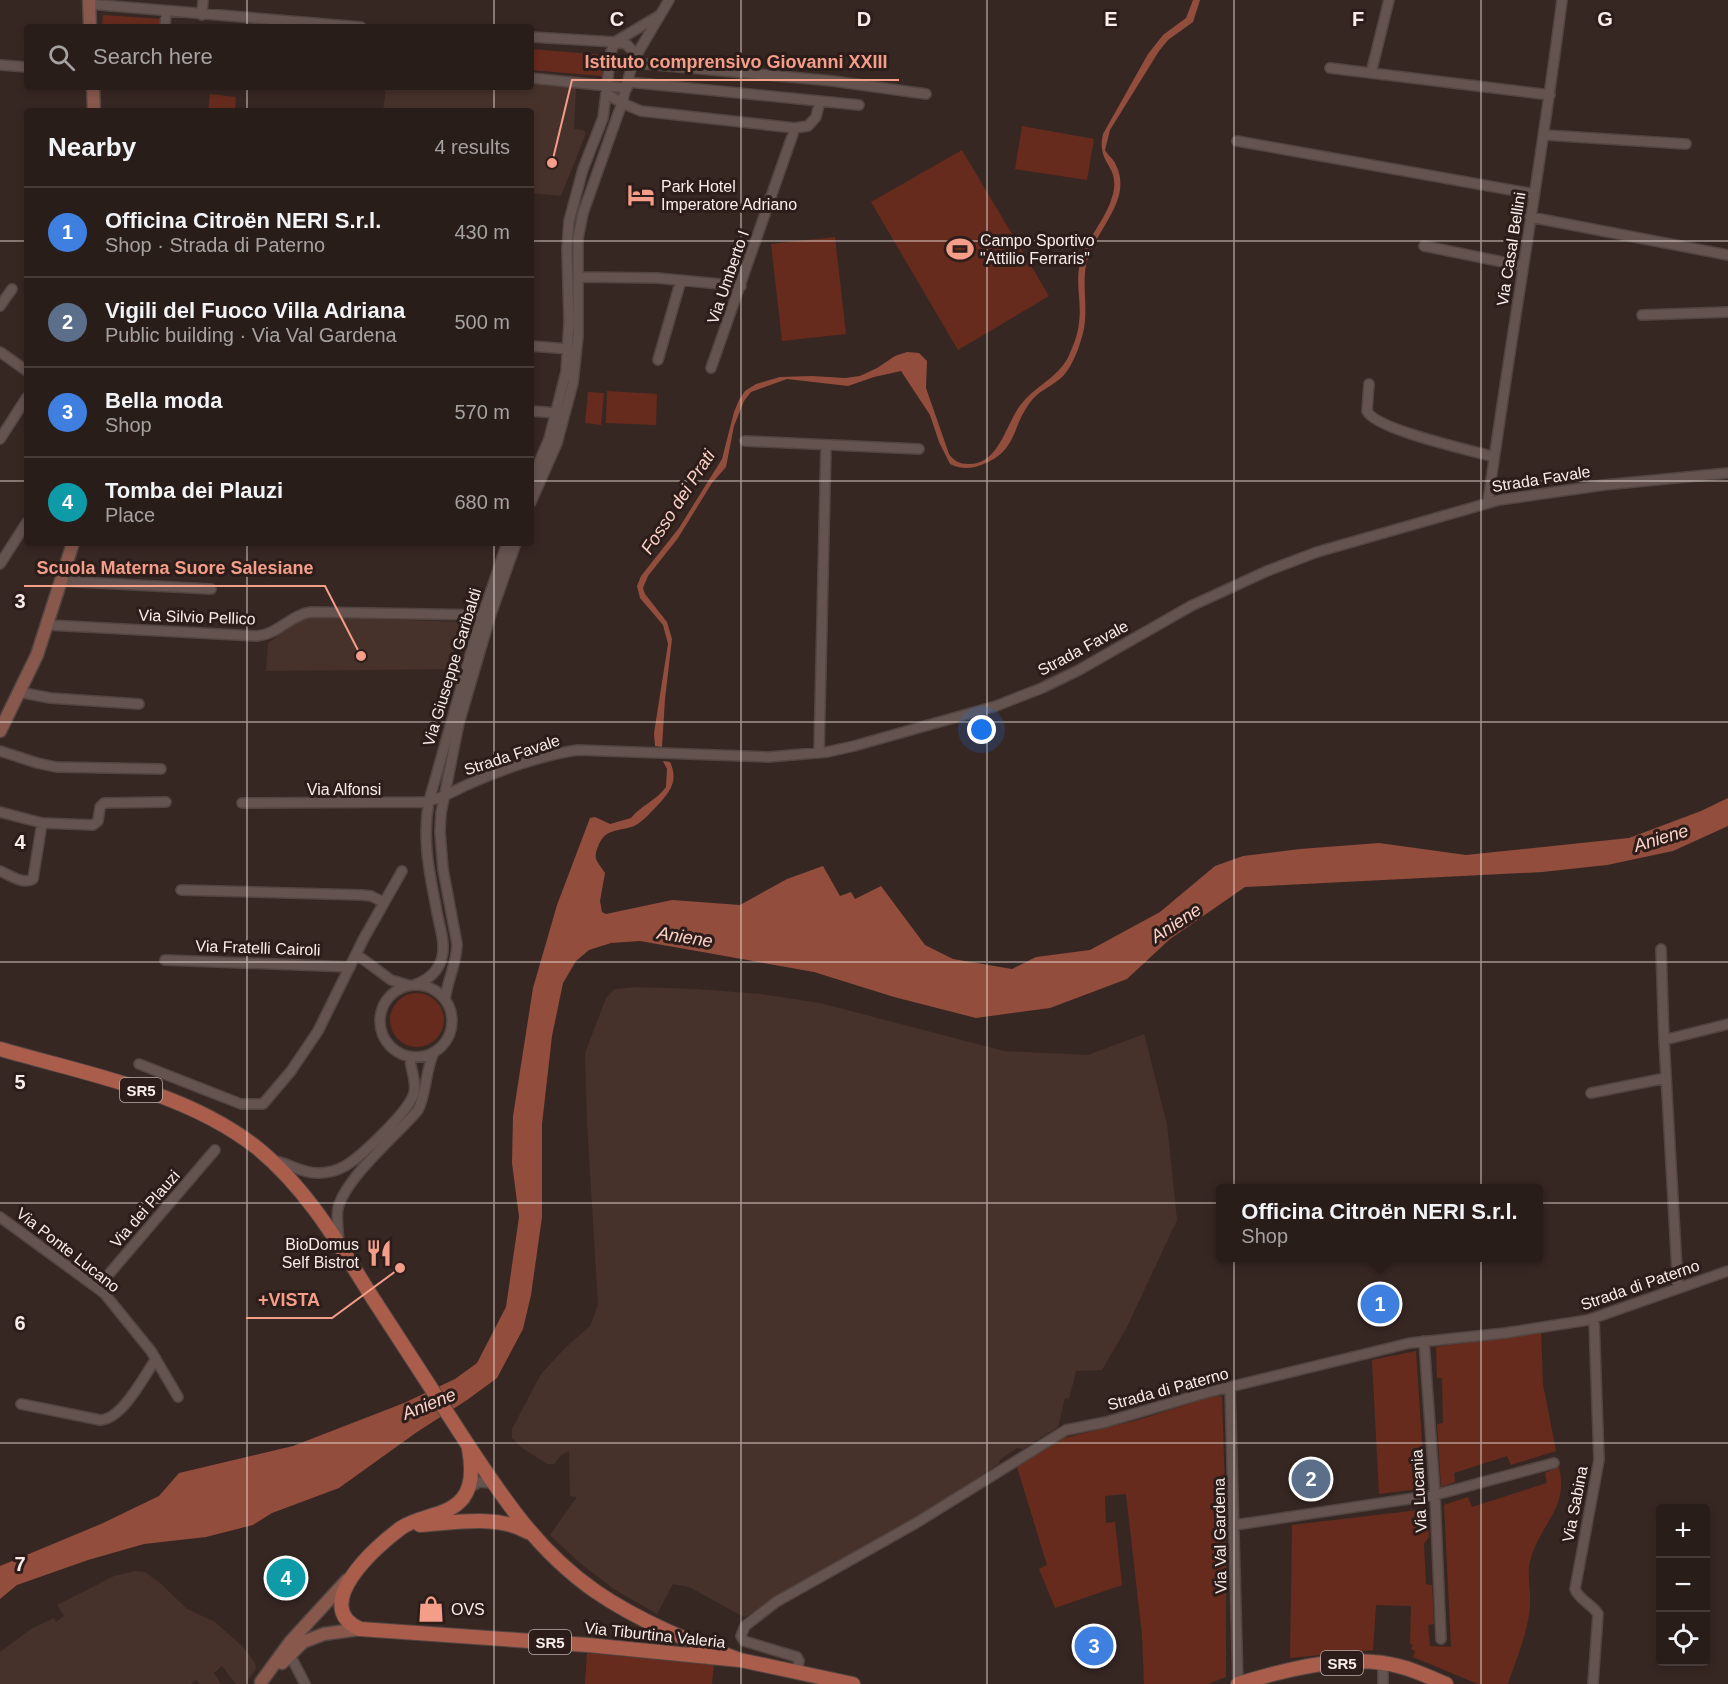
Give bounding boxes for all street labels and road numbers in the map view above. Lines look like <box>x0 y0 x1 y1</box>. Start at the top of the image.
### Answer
street label: Via Casal Bellini <box>1494 191 1528 307</box>
street label: Via Umberto I <box>704 228 752 326</box>
street label: Strada Favale <box>1490 463 1592 495</box>
street label: Via Giuseppe Garibaldi <box>420 586 484 748</box>
street label: Via Silvio Pellico <box>138 606 256 628</box>
street label: Strada Favale <box>1035 617 1131 679</box>
street label: Strada Favale <box>462 731 562 778</box>
street label: Via Alfonsi <box>307 781 381 798</box>
street label: Via Fratelli Cairoli <box>195 937 321 959</box>
road number: SR5 <box>120 1078 162 1102</box>
street label: Via dei Plauzi <box>107 1167 183 1251</box>
street label: Via Ponte Lucano <box>13 1205 123 1296</box>
street label: Strada di Paterno <box>1578 1257 1702 1313</box>
street label: Strada di Paterno <box>1106 1365 1230 1413</box>
street label: Via Lucania <box>1408 1449 1430 1533</box>
street label: Via Sabina <box>1559 1464 1591 1543</box>
street label: Via Val Gardena <box>1210 1478 1230 1594</box>
street label: Via Tiburtina Valeria <box>584 1619 726 1651</box>
road number: SR5 <box>529 1630 571 1654</box>
road number: SR5 <box>1321 1651 1363 1675</box>

